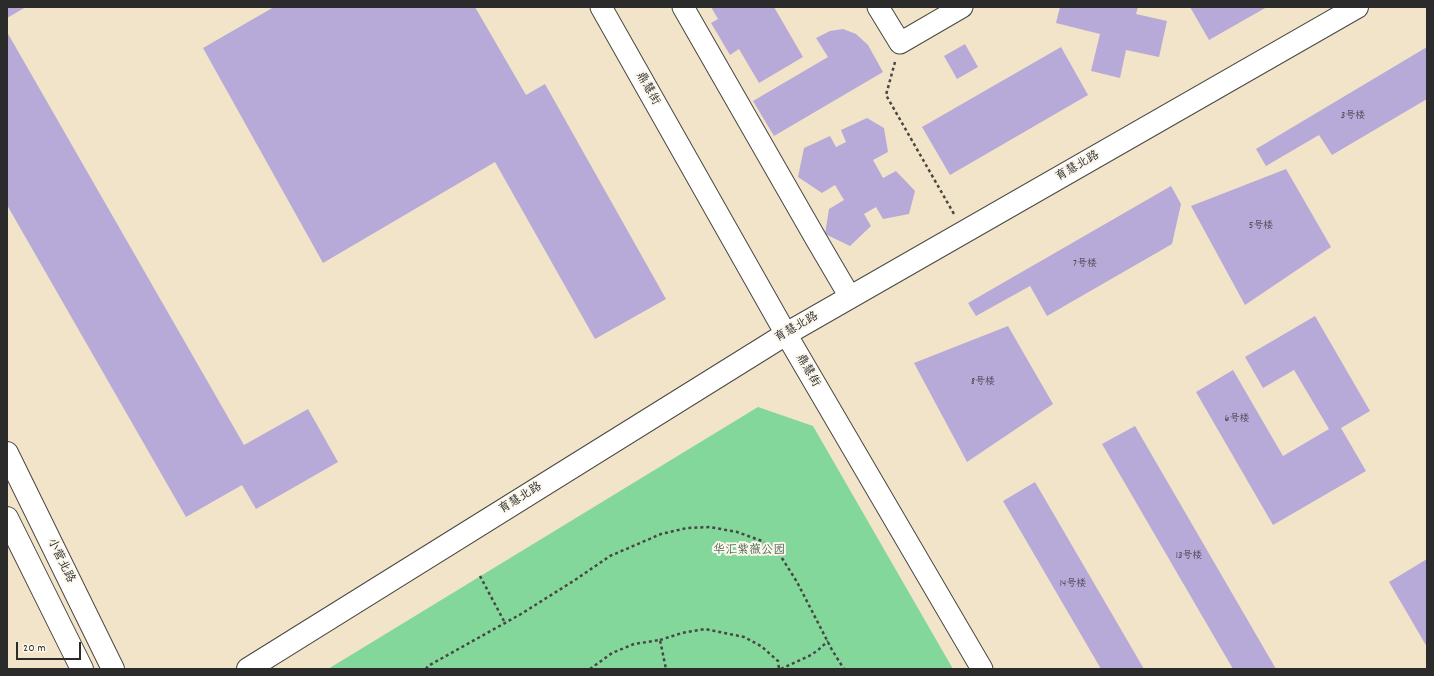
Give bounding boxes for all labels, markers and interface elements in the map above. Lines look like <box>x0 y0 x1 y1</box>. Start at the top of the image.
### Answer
street label: 鼎慧街 <box>632 70 662 108</box>
house number: 3号楼 <box>1341 111 1365 123</box>
street label: 育慧北路 <box>1054 149 1102 185</box>
house number: 5号楼 <box>1249 221 1273 233</box>
house number: 7号楼 <box>1073 259 1097 271</box>
street label: 育慧北路 <box>773 310 821 346</box>
street label: 鼎慧街 <box>792 352 822 390</box>
house number: 8号楼 <box>971 377 995 389</box>
house number: 6号楼 <box>1225 414 1249 426</box>
street label: 育慧北路 <box>497 480 545 518</box>
street label: 小营北路 <box>43 536 77 586</box>
park label: 华汇紫薇公园 <box>713 544 785 558</box>
house number: 13号楼 <box>1176 551 1202 563</box>
house number: 14号楼 <box>1060 579 1086 591</box>
scale bar <box>18 634 83 660</box>
text: 20 m <box>23 640 46 657</box>

